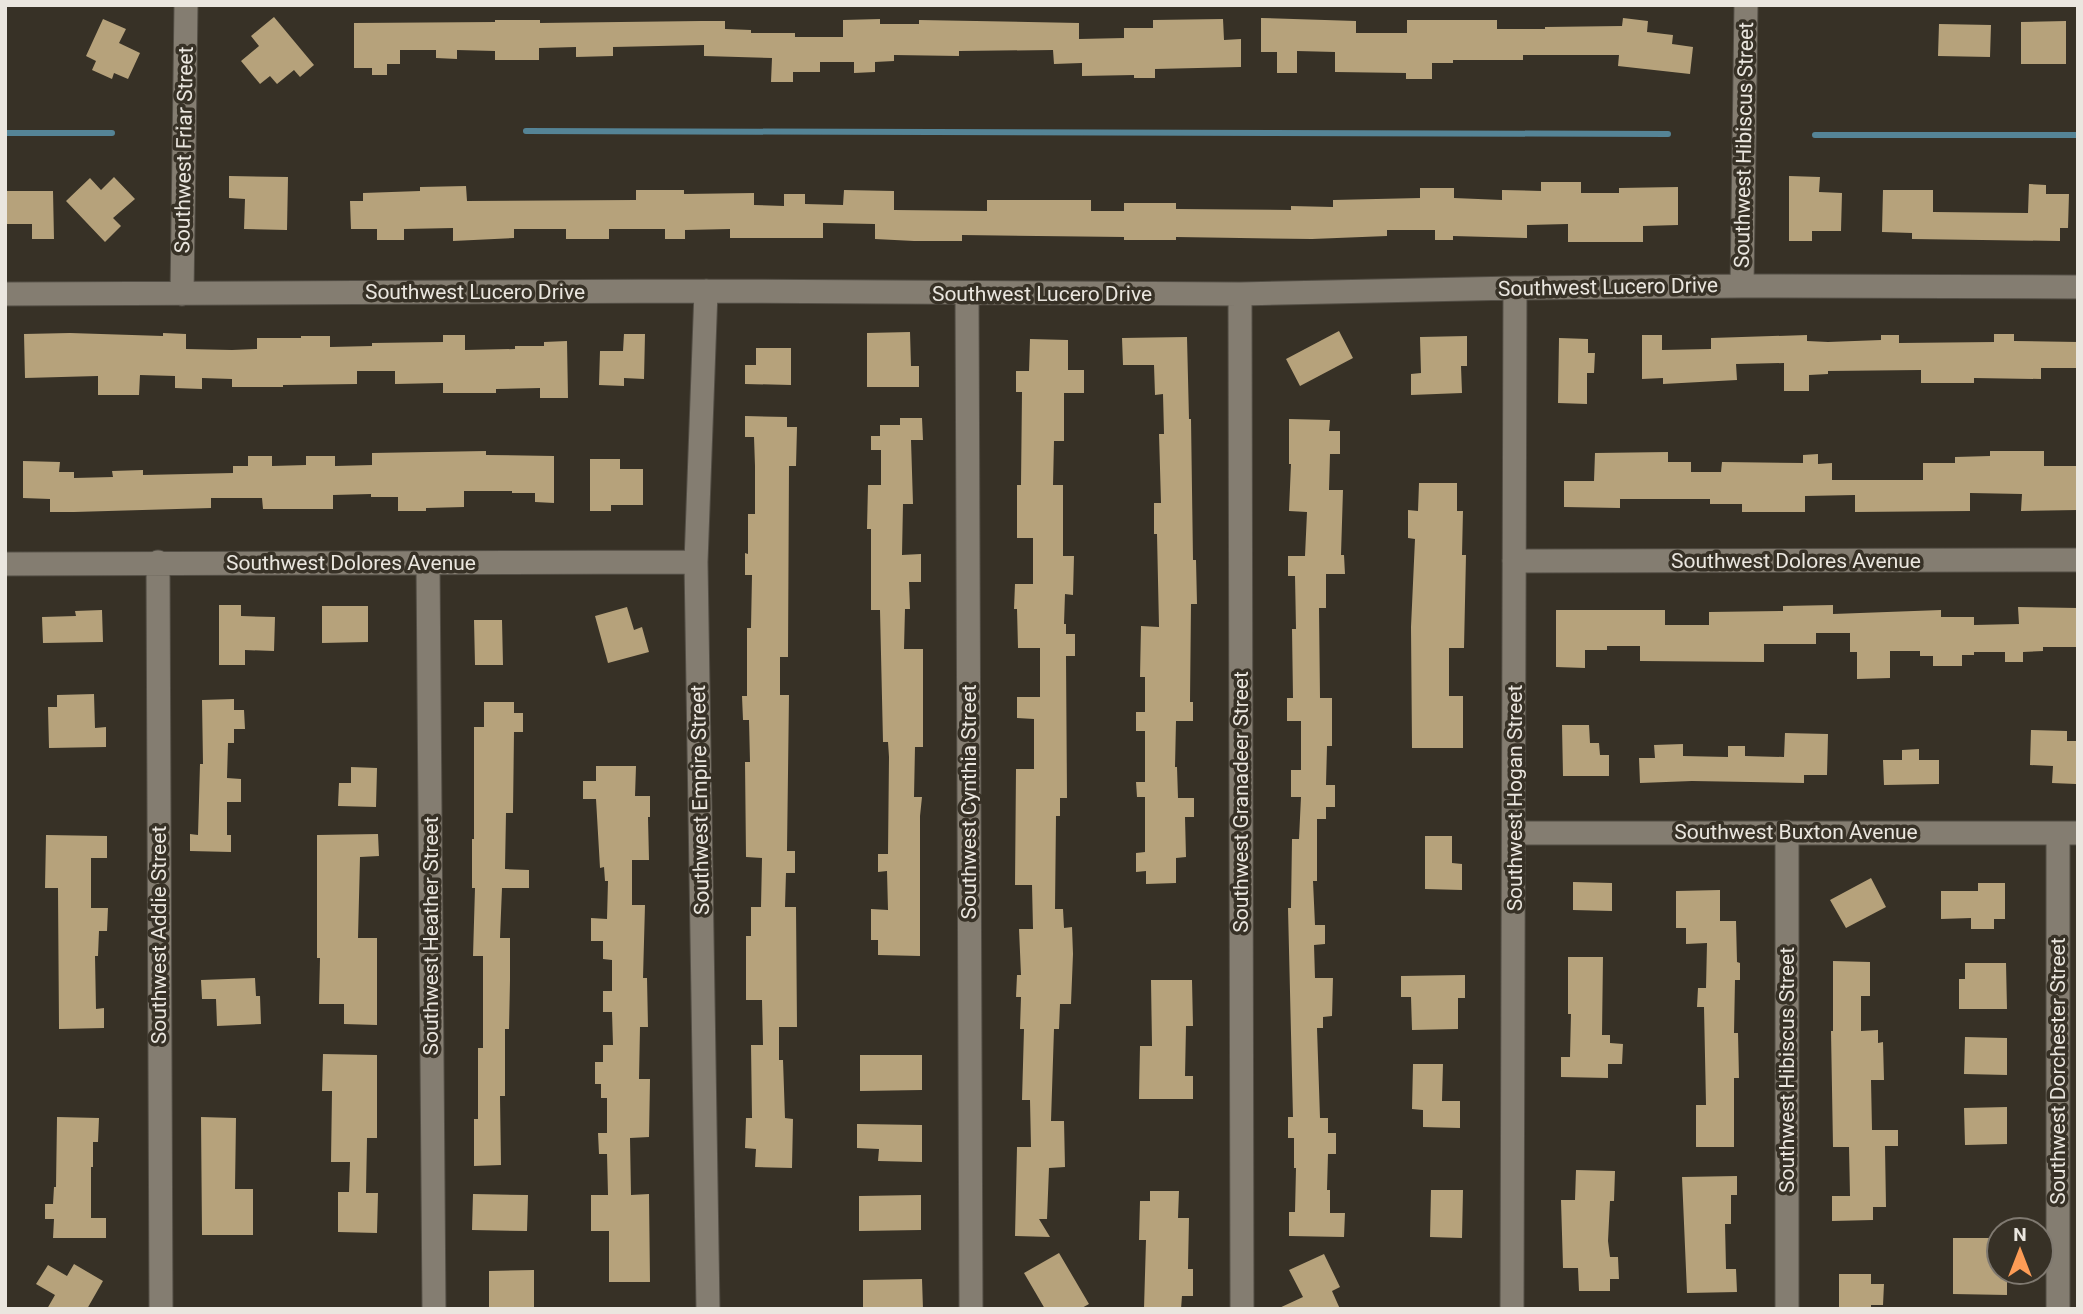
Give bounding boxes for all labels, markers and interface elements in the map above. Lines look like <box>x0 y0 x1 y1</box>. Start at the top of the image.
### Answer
street label: Southwest Hibiscus Street <box>1730 22 1758 268</box>
street label: Southwest Friar Street <box>170 46 198 254</box>
street label: Southwest Lucero Drive <box>1498 273 1718 301</box>
street label: Southwest Lucero Drive <box>365 280 585 304</box>
street label: Southwest Lucero Drive <box>932 282 1152 306</box>
street label: Southwest Dolores Avenue <box>1671 549 1921 573</box>
street label: Southwest Dolores Avenue <box>226 551 476 575</box>
street label: Southwest Granadeer Street <box>1229 671 1253 933</box>
street label: Southwest Cynthia Street <box>957 684 981 920</box>
street label: Southwest Empire Street <box>686 685 714 915</box>
street label: Southwest Hogan Street <box>1503 685 1527 911</box>
street label: Southwest Heather Street <box>419 816 443 1056</box>
street label: Southwest Buxton Avenue <box>1674 820 1918 844</box>
street label: Southwest Addie Street <box>147 826 171 1044</box>
street label: Southwest Dorchester Street <box>2046 937 2070 1205</box>
street label: Southwest Hibiscus Street <box>1775 947 1799 1193</box>
north arrow <box>1985 1216 2055 1286</box>
text: N <box>2013 1223 2027 1246</box>

